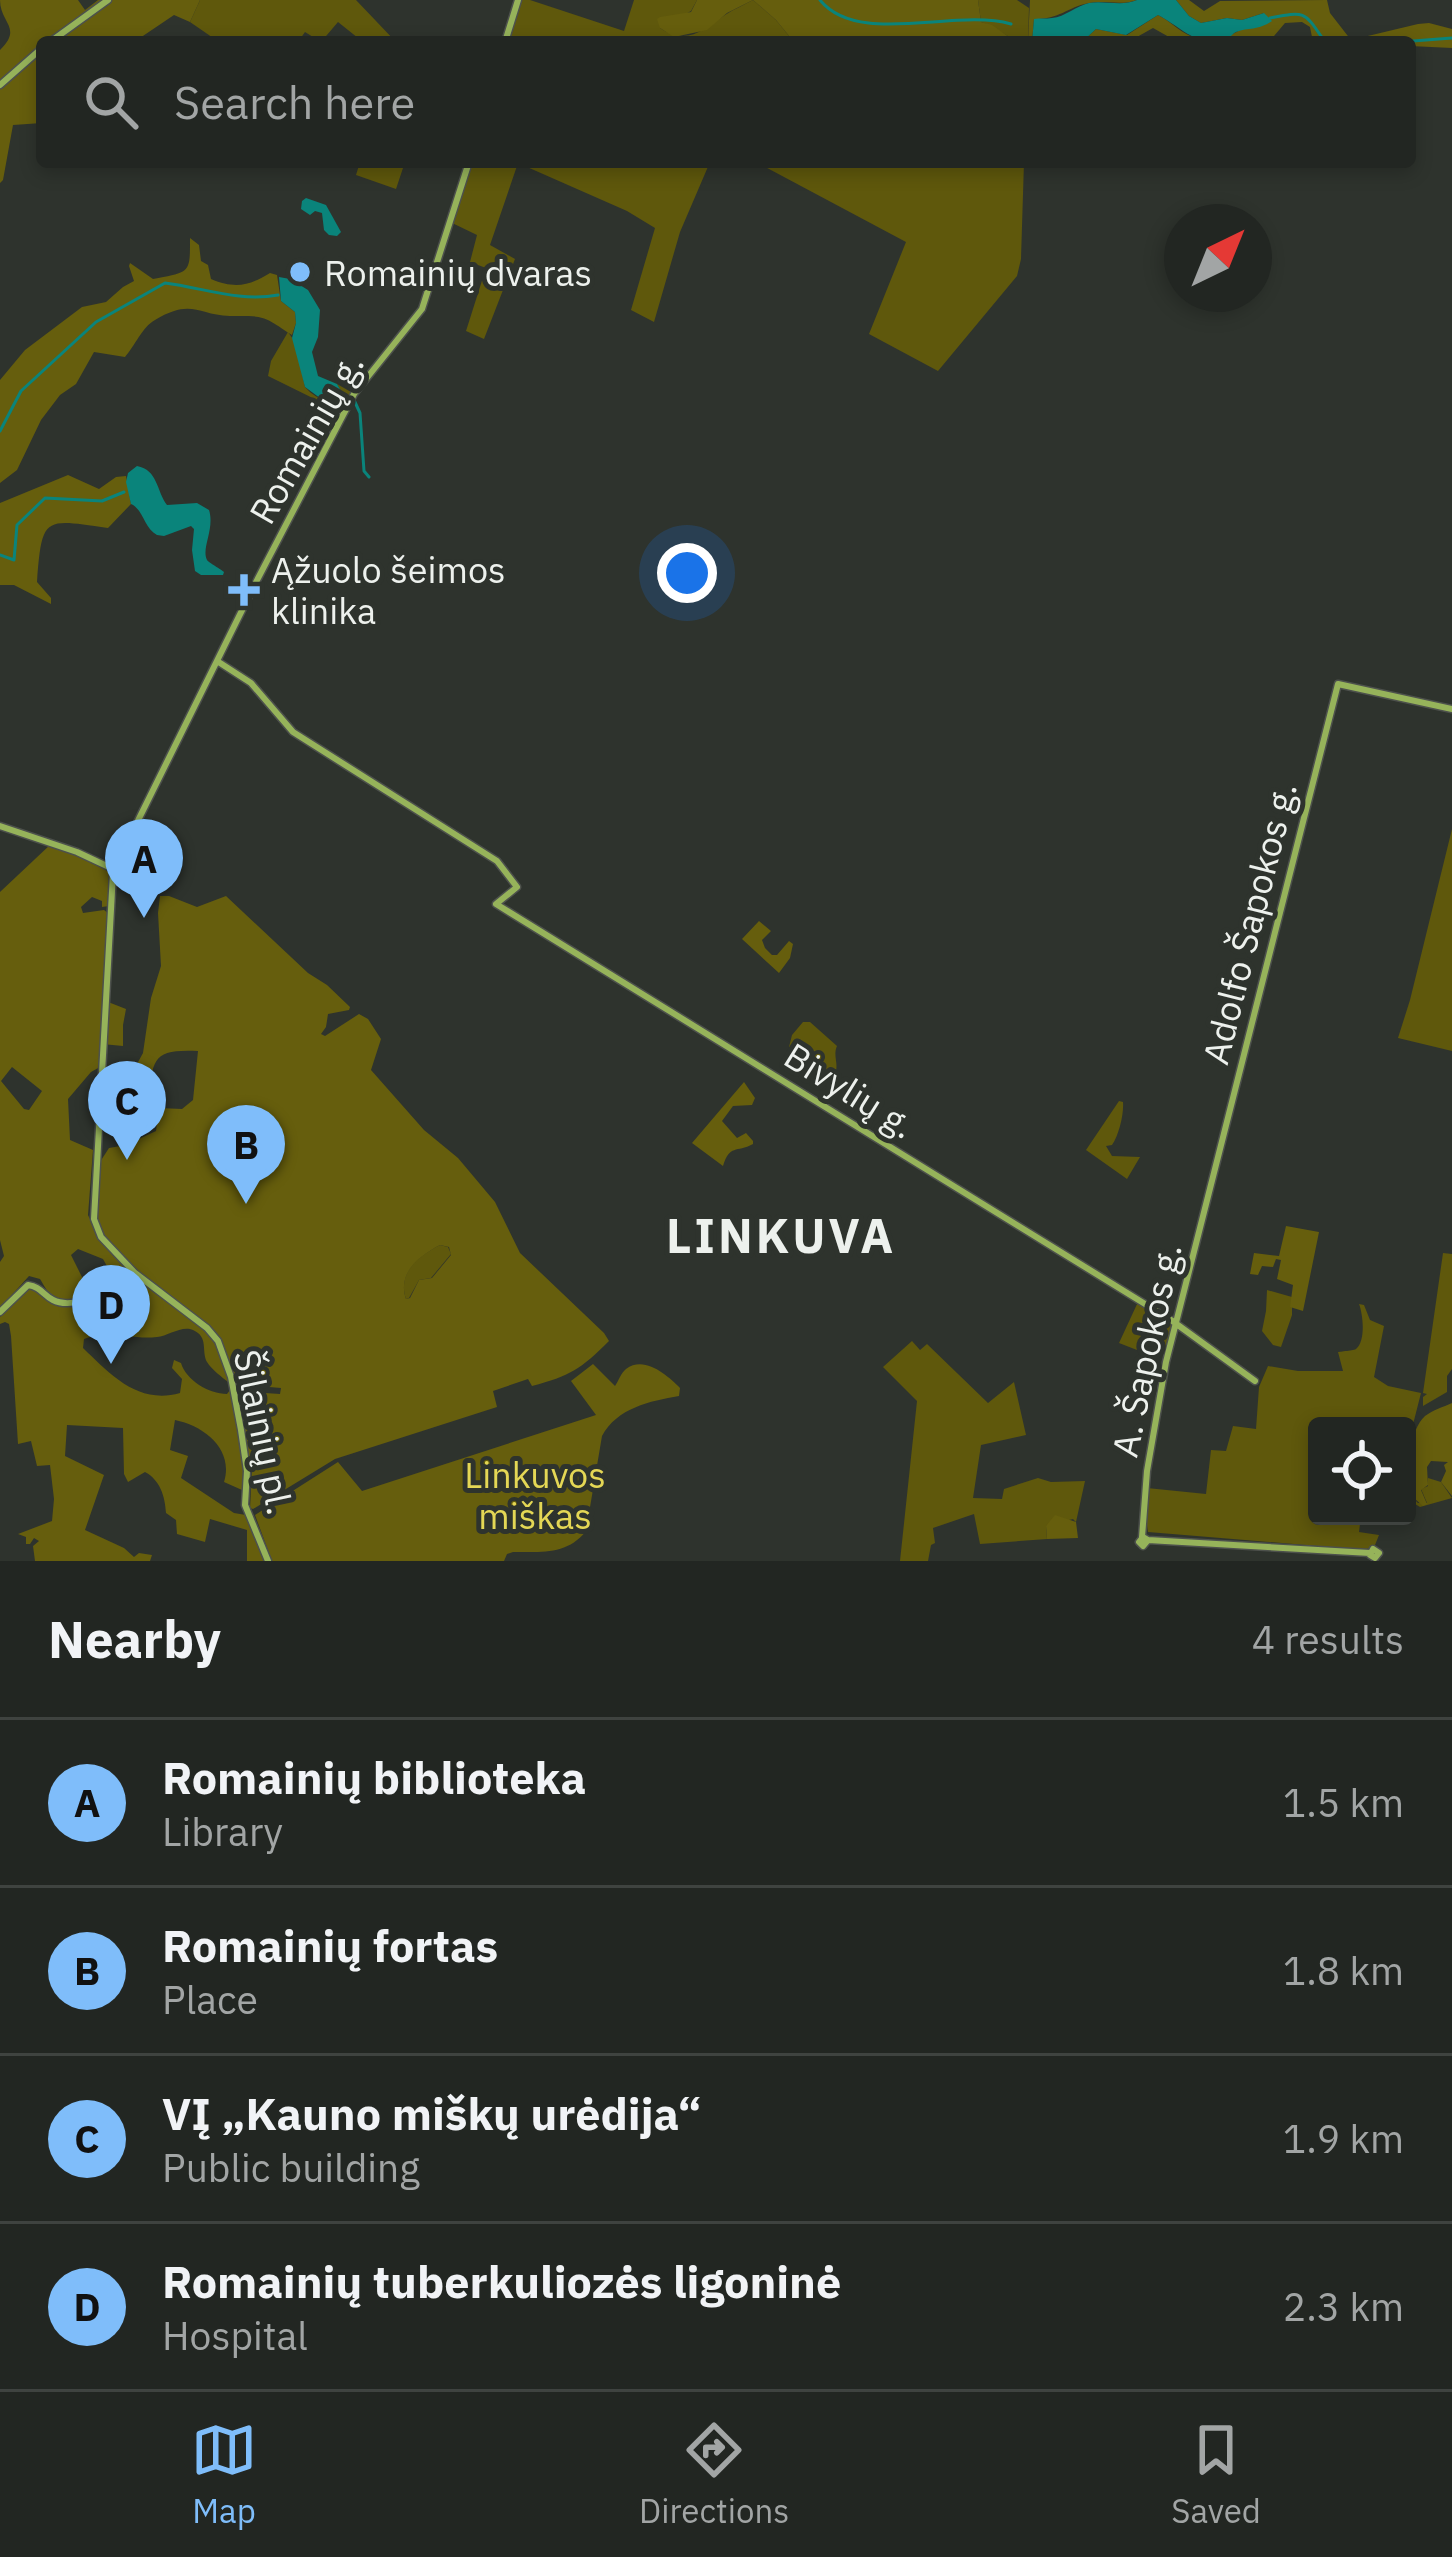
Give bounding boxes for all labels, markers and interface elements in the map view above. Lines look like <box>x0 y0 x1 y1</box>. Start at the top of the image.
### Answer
search box <box>36 36 1416 168</box>
icon: search <box>78 69 144 135</box>
text: Search here <box>174 73 415 131</box>
north arrow <box>1164 204 1272 312</box>
place label: Romainių dvaras <box>324 249 592 296</box>
marker: Romainių dvaras <box>287 259 313 285</box>
street label: Romainių g. <box>238 344 374 532</box>
your location <box>657 543 717 603</box>
place label: Ąžuolo šeimos klinika <box>271 546 506 634</box>
marker: Ąžuolo šeimos klinika <box>228 574 260 606</box>
street label: Adolfo Šapokos g. <box>1191 777 1307 1069</box>
pin: A <box>105 819 183 918</box>
street label: Bivylių g. <box>776 1032 924 1148</box>
pin: C <box>88 1061 166 1160</box>
pin: B <box>207 1105 285 1204</box>
district label: LINKUVA <box>666 1204 896 1266</box>
street label: A. Šapokos g. <box>1100 1239 1192 1461</box>
pin: D <box>72 1265 150 1364</box>
street label: Šilainių pl. <box>224 1345 304 1519</box>
map controls <box>1308 1417 1416 1525</box>
button: locate <box>1308 1417 1416 1525</box>
park label: Linkuvos miškas <box>464 1451 606 1539</box>
text: Nearby <box>48 1606 221 1672</box>
text: 4 results <box>1252 1614 1404 1665</box>
text: Romainių biblioteka <box>162 1748 586 1806</box>
text: A <box>74 1777 100 1828</box>
text: 1.5 km <box>1283 1777 1404 1828</box>
text: Library <box>162 1806 283 1857</box>
text: Romainių fortas <box>162 1916 498 1974</box>
text: B <box>74 1945 100 1996</box>
text: 1.8 km <box>1283 1945 1404 1996</box>
text: Place <box>162 1974 258 2025</box>
text: VĮ „Kauno miškų urėdija“ <box>162 2084 702 2142</box>
text: C <box>74 2113 100 2164</box>
text: 1.9 km <box>1283 2113 1404 2164</box>
text: Public building <box>162 2142 420 2193</box>
text: Romainių tuberkuliozės ligoninė <box>162 2252 841 2310</box>
text: D <box>73 2281 101 2332</box>
text: 2.3 km <box>1283 2281 1404 2332</box>
text: Hospital <box>162 2310 308 2361</box>
tab: Map <box>191 2417 257 2532</box>
tab: Directions <box>639 2417 789 2532</box>
tab: Saved <box>1171 2417 1261 2532</box>

